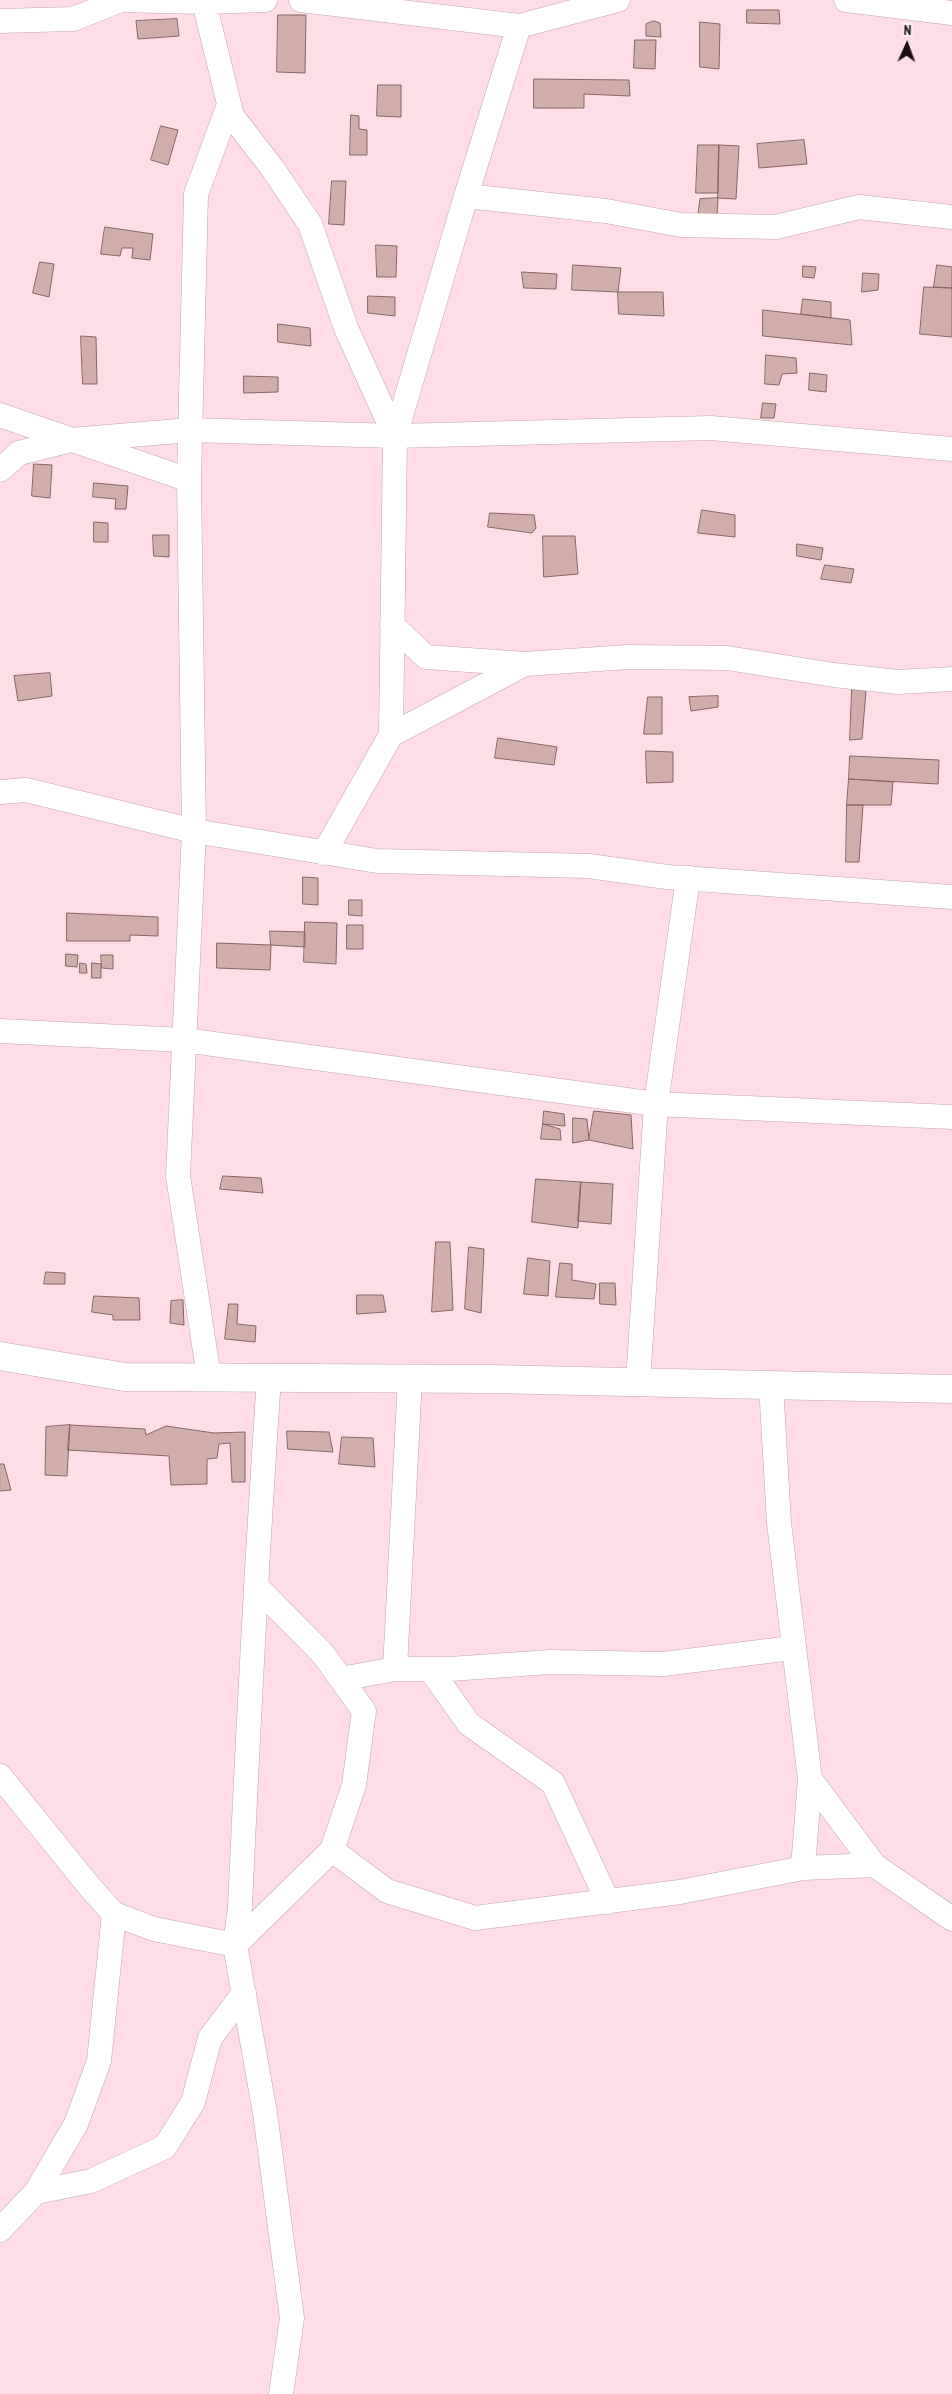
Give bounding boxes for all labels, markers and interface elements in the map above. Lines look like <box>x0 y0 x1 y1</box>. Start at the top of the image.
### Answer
north arrow <box>882 20 932 70</box>
text: N <box>903 21 912 39</box>

